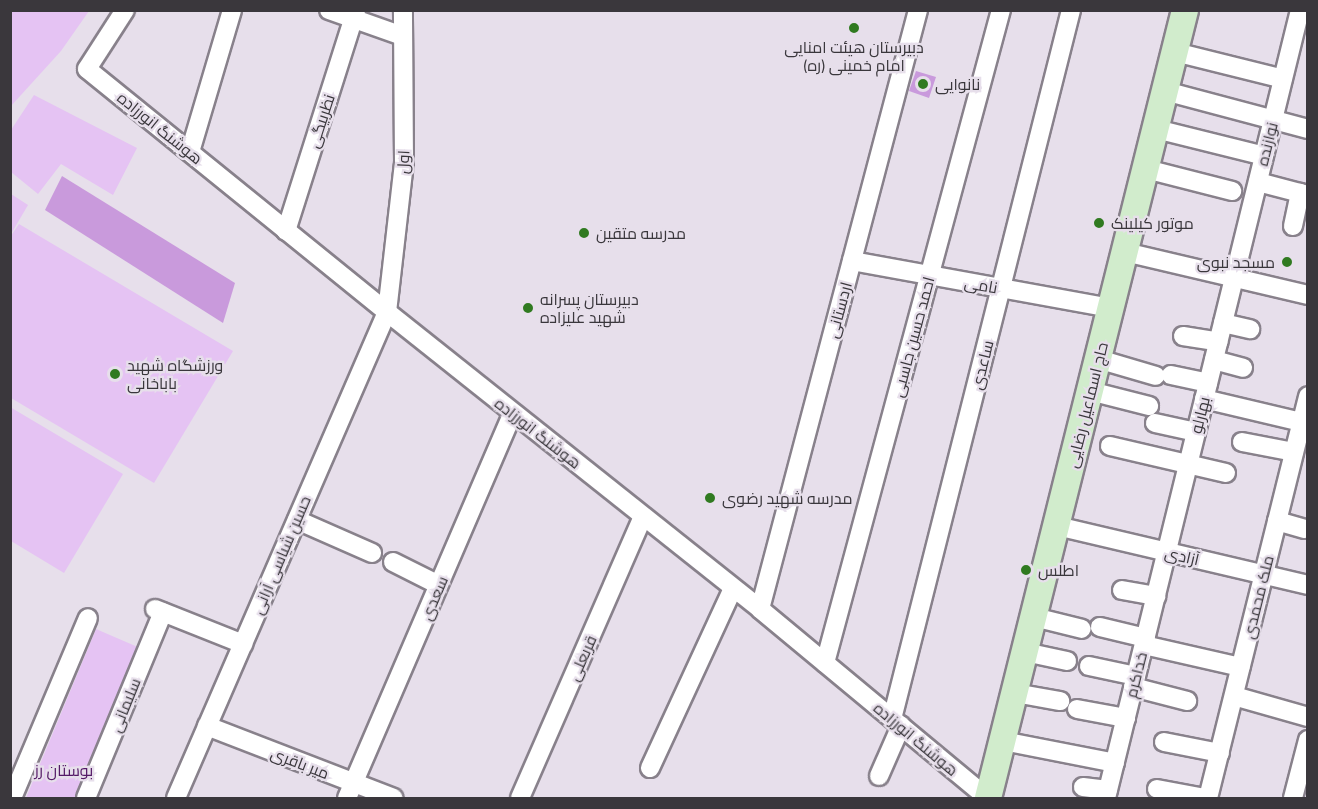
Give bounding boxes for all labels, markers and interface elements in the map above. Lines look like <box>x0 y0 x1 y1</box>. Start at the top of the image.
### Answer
marker: دبیرستان هیئت امنایی امام خمینی (ره) <box>847 21 861 35</box>
place label: دبیرستان هیئت امنایی امام خمینی (ره) <box>784 37 924 75</box>
place label: نانوایی <box>935 74 980 94</box>
marker: نانوایی <box>916 77 930 91</box>
street label: هوشنگ انورزاده <box>113 88 207 168</box>
street label: نظربیگی <box>303 92 339 150</box>
street label: نوازنده <box>1252 120 1282 168</box>
street label: اول <box>393 150 413 174</box>
place label: موتور کیلینک <box>1111 213 1194 233</box>
marker: موتور کیلینک <box>1092 216 1106 230</box>
place label: مدرسه متقین <box>596 223 686 243</box>
marker: مدرسه متقین <box>577 226 591 240</box>
place label: مسجد نبوی <box>1197 252 1275 272</box>
marker: مسجد نبوی <box>1280 255 1294 269</box>
street label: نامی <box>963 273 999 297</box>
street label: احمد حسین جاسبی <box>888 275 938 399</box>
street label: اردستانی <box>822 280 856 340</box>
place label: دبیرستان پسرانه شهید علیزاده <box>540 289 639 327</box>
marker: دبیرستان پسرانه شهید علیزاده <box>521 301 535 315</box>
street label: ساعدی <box>967 338 997 392</box>
street label: حاج اسماعیل رضایی <box>1062 340 1112 470</box>
place label: ورزشگاه شهید باباخانی <box>127 355 223 393</box>
marker: ورزشگاه شهید باباخانی <box>108 367 122 381</box>
street label: هوشنگ انورزاده <box>491 393 585 473</box>
street label: بهارلو <box>1186 395 1214 435</box>
place label: مدرسه شهید رضوی <box>722 488 853 508</box>
marker: مدرسه شهید رضوی <box>703 491 717 505</box>
street label: حسین شیاسی آرانی <box>247 493 315 617</box>
street label: آزادی <box>1163 543 1201 569</box>
street label: ملک محمدی <box>1238 553 1278 641</box>
place label: اطلس <box>1038 560 1079 580</box>
marker: اطلس <box>1019 563 1033 577</box>
street label: سعدی <box>416 573 452 623</box>
street label: قربعلی <box>563 632 601 684</box>
street label: خداکرم <box>1121 650 1151 700</box>
street label: سلیمانی <box>105 675 145 735</box>
street label: هوشنگ انورزاده <box>870 698 962 780</box>
street label: میر باقری <box>268 743 332 783</box>
park label: بوستان رز <box>35 760 93 780</box>

